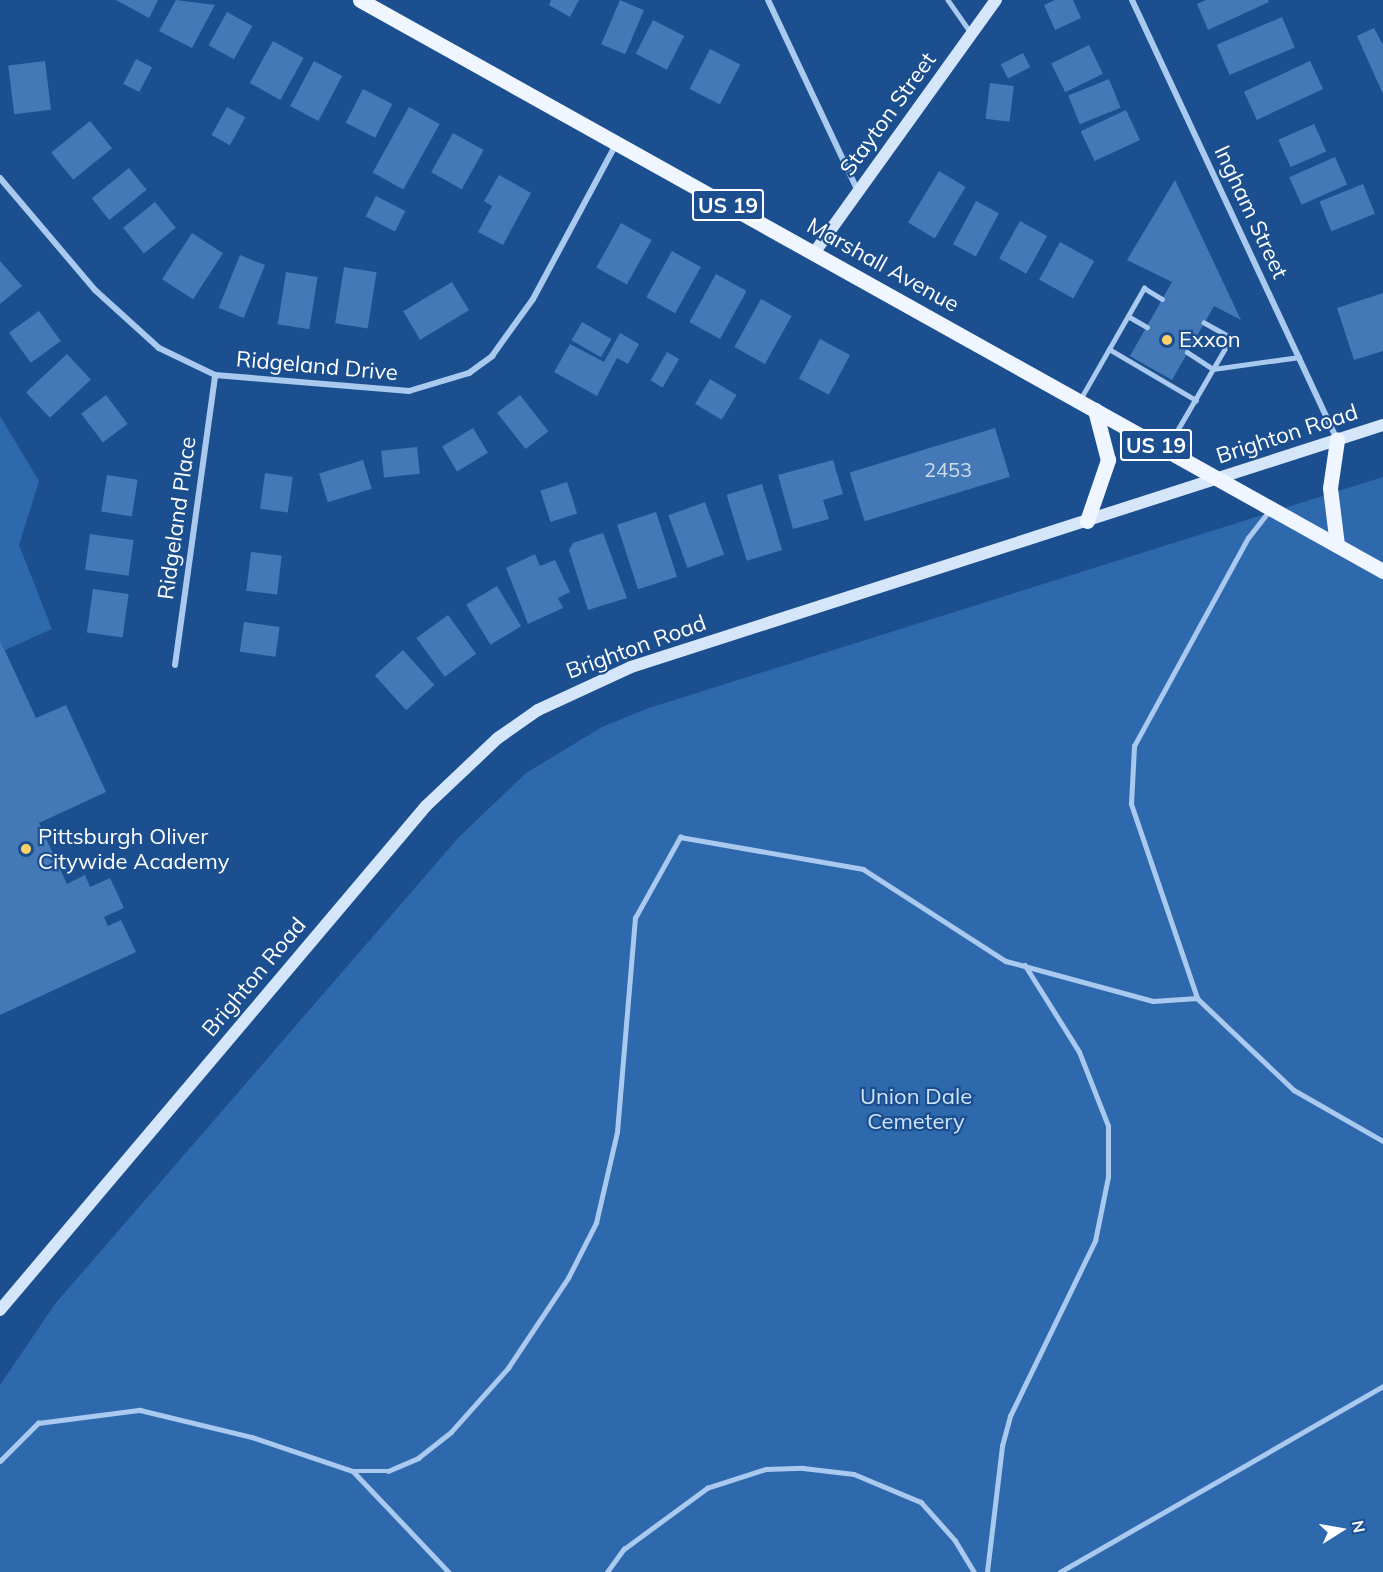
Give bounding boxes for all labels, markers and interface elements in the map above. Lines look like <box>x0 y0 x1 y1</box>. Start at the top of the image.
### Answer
street label: Stayton Street <box>834 47 942 181</box>
street label: Ingham Street <box>1209 141 1293 283</box>
road number: US 19 <box>690 187 766 223</box>
street label: Marshall Avenue <box>802 212 964 318</box>
place label: Exxon <box>1179 327 1241 353</box>
marker: Exxon <box>1160 333 1174 347</box>
street label: Ridgeland Drive <box>235 346 399 386</box>
street label: Brighton Road <box>1213 399 1361 469</box>
road number: US 19 <box>1118 427 1194 463</box>
street label: Ridgeland Place <box>152 435 202 601</box>
house number: 2453 <box>924 457 972 481</box>
street label: Brighton Road <box>562 609 710 685</box>
place label: Pittsburgh Oliver Citywide Academy <box>38 823 229 874</box>
marker: Pittsburgh Oliver Citywide Academy <box>19 842 33 856</box>
street label: Brighton Road <box>197 912 311 1042</box>
park label: Union Dale Cemetery <box>860 1083 972 1134</box>
north arrow <box>1311 1500 1371 1560</box>
text: N <box>1348 1519 1370 1534</box>

